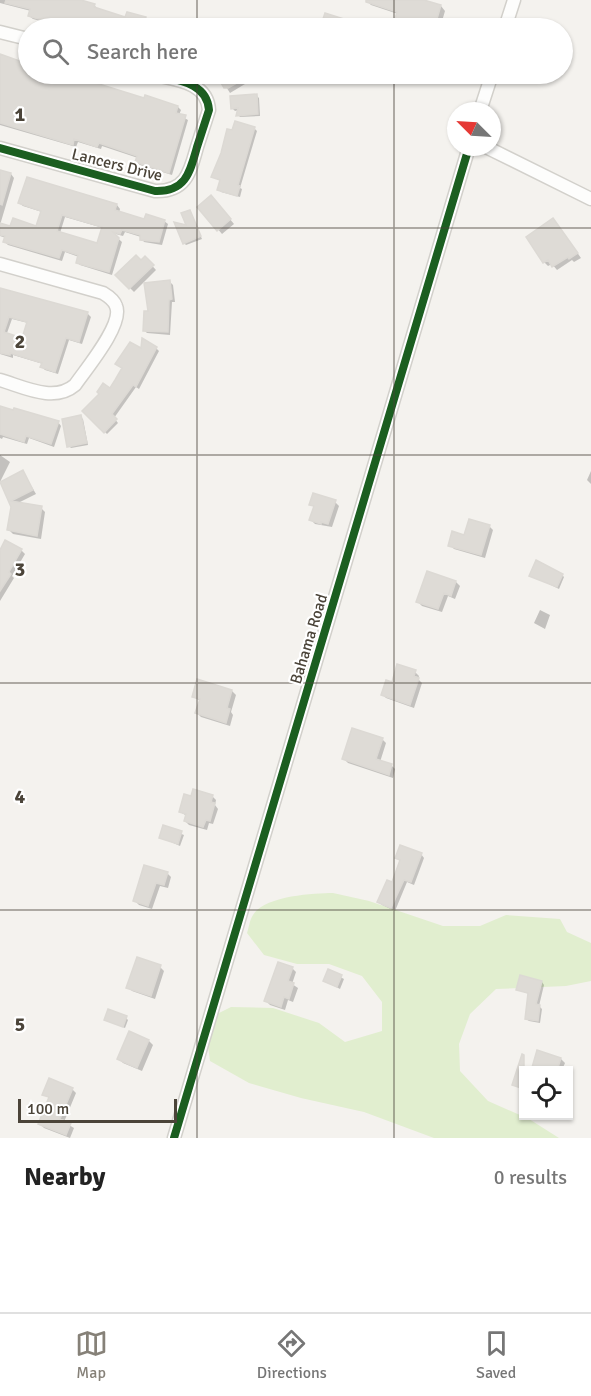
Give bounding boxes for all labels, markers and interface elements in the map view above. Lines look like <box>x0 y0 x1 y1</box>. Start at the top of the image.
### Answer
search box <box>18 18 573 84</box>
icon: search <box>39 35 72 68</box>
text: Search here <box>87 38 198 65</box>
text: 1 <box>15 102 26 127</box>
north arrow <box>447 102 501 156</box>
street label: Lancers Drive <box>70 144 164 186</box>
text: 2 <box>15 329 25 354</box>
text: 3 <box>15 557 25 582</box>
street label: Bahama Road <box>286 591 332 687</box>
text: 4 <box>15 784 26 809</box>
text: 5 <box>15 1012 25 1037</box>
map controls <box>519 1066 573 1120</box>
button: locate <box>519 1066 573 1120</box>
scale bar <box>18 1096 177 1124</box>
text: 100 m <box>27 1099 69 1119</box>
text: Nearby <box>24 1161 105 1193</box>
text: 0 results <box>494 1165 567 1190</box>
tab: Map <box>75 1327 108 1383</box>
tab: Directions <box>257 1327 327 1383</box>
tab: Saved <box>476 1327 516 1383</box>

